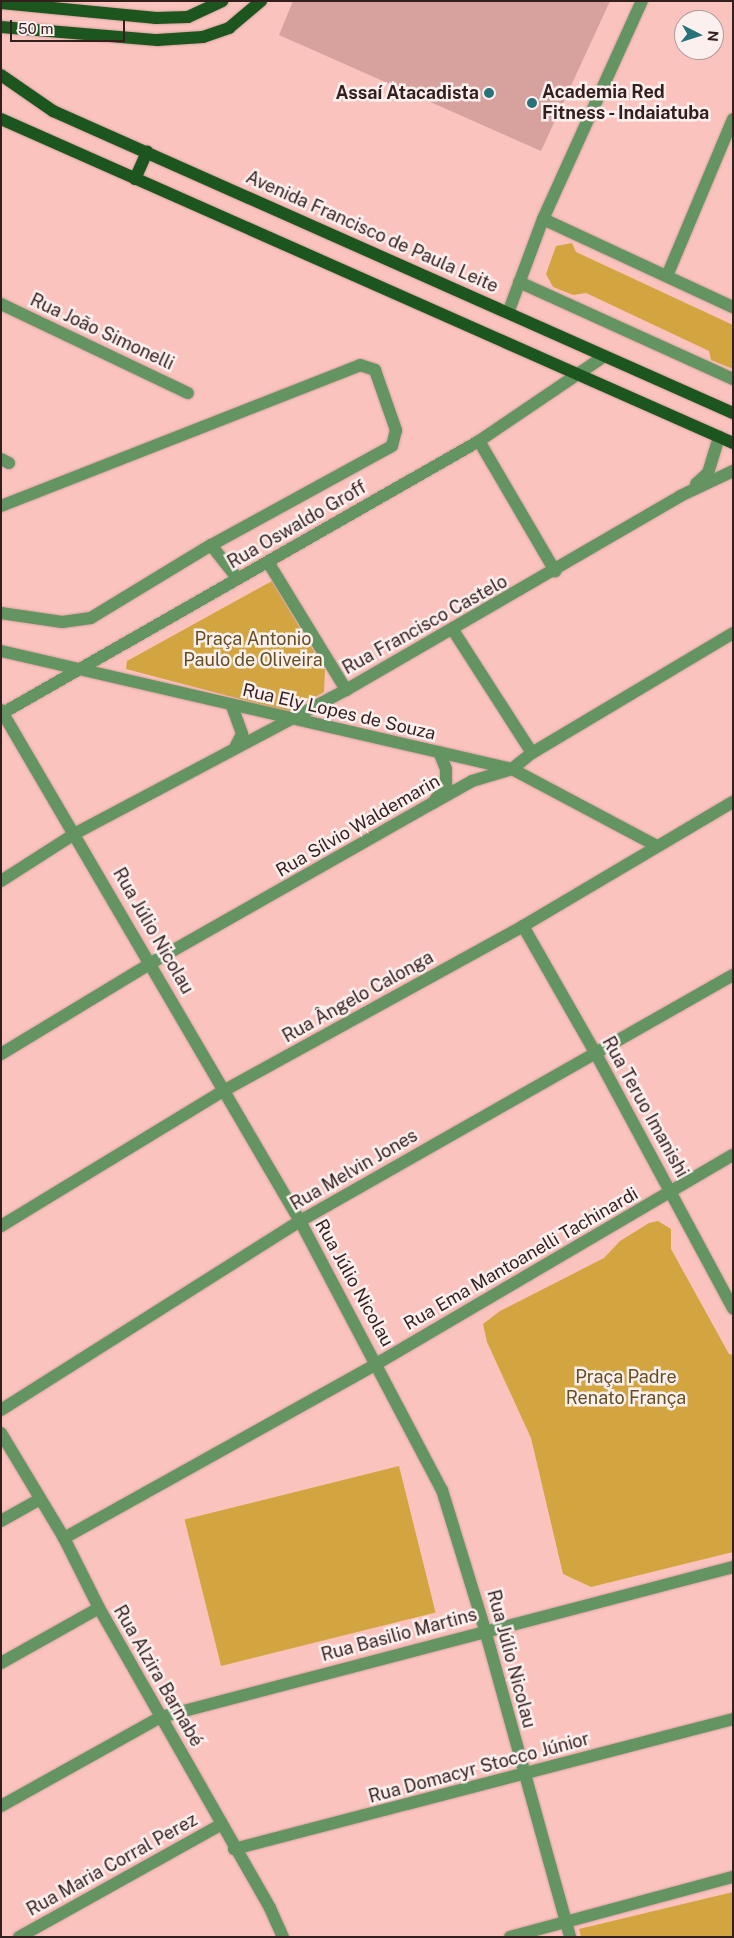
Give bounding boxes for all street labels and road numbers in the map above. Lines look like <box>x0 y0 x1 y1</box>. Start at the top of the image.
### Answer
street label: Avenida Francisco de Paula Leite <box>242 166 502 298</box>
street label: Rua João Simonelli <box>27 289 177 375</box>
street label: Rua Oswaldo Groff <box>224 476 370 574</box>
street label: Rua Francisco Castelo <box>339 571 511 679</box>
street label: Rua Ely Lopes de Souza <box>240 679 438 745</box>
street label: Rua Sílvio Waldemarin <box>272 770 444 882</box>
street label: Rua Júlio Nicolau <box>108 864 198 998</box>
street label: Rua Ângelo Calonga <box>279 947 437 1047</box>
street label: Rua Teruo Imanishi <box>597 1033 693 1181</box>
street label: Rua Melvin Jones <box>287 1125 421 1215</box>
street label: Rua Ema Mantoanelli Tachinardi <box>400 1183 642 1335</box>
street label: Rua Júlio Nicolau <box>310 1215 398 1351</box>
street label: Rua Júlio Nicolau <box>482 1587 540 1731</box>
street label: Rua Alzira Barnabé <box>109 1601 207 1751</box>
street label: Rua Basilio Martins <box>319 1604 479 1666</box>
street label: Rua Domacyr Stocco Júnior <box>366 1728 592 1808</box>
street label: Rua Maria Corral Perez <box>23 1809 201 1921</box>

